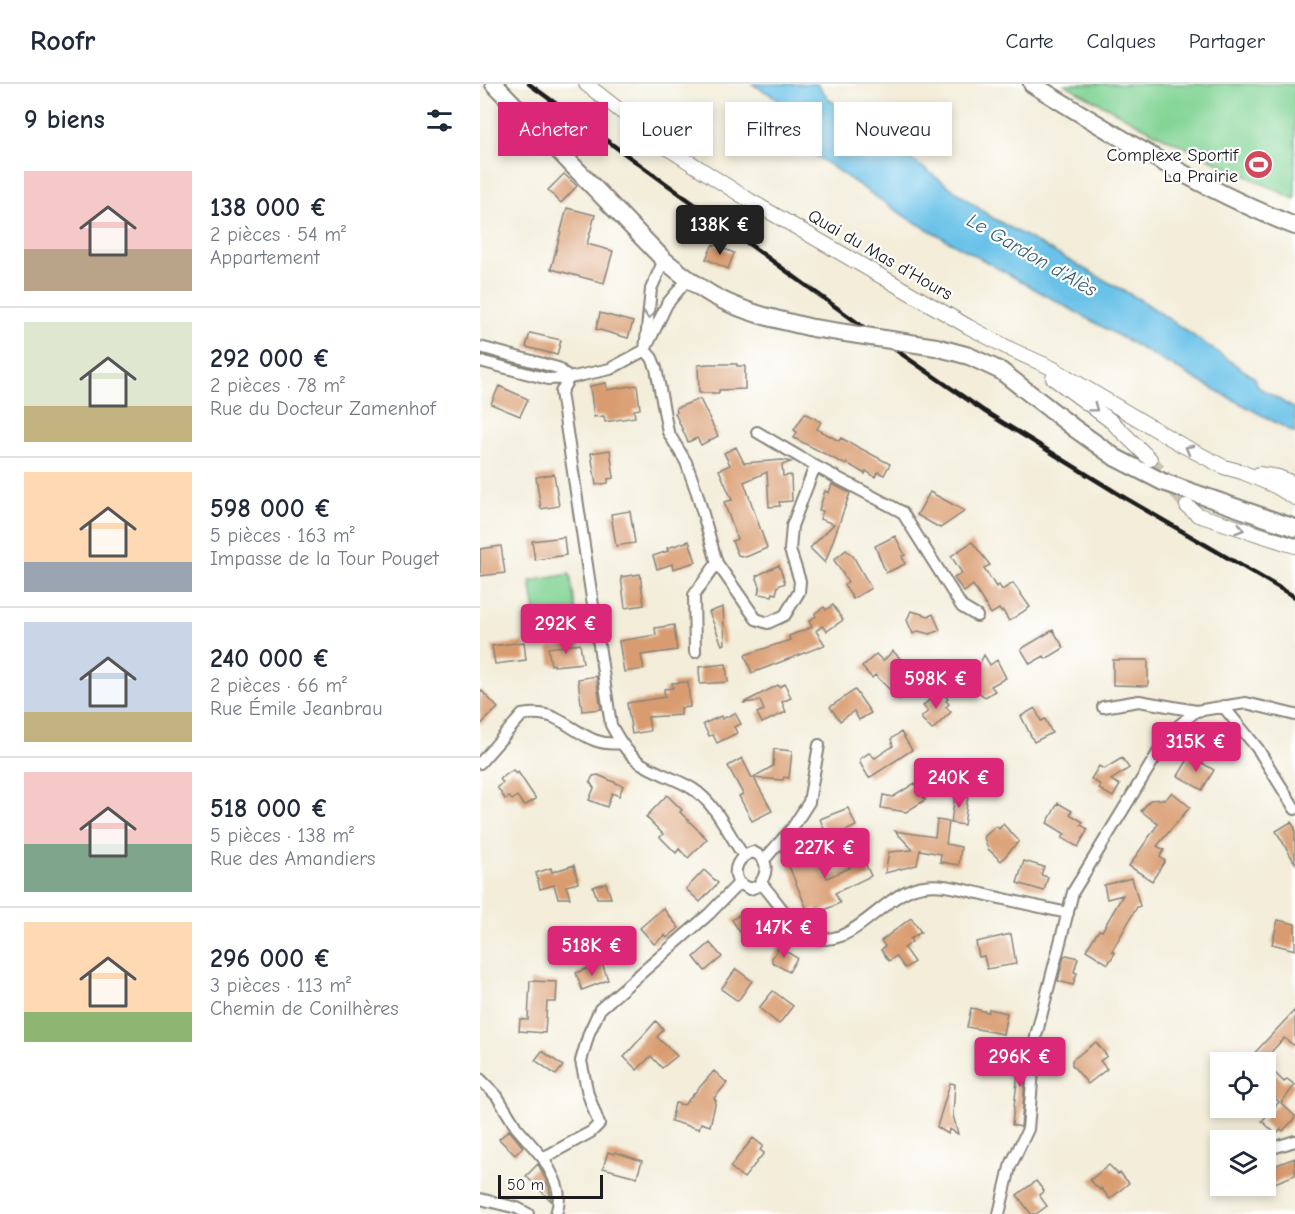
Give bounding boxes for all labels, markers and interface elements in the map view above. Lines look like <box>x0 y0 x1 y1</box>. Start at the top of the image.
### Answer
text: Roofr <box>30 25 95 57</box>
text: Carte <box>1006 29 1054 53</box>
text: Calques <box>1087 29 1156 53</box>
text: Partager <box>1189 29 1265 53</box>
chip: Acheter <box>498 102 608 156</box>
chip: Louer <box>620 102 713 156</box>
chip: Filtres <box>725 102 822 156</box>
chip: Nouveau <box>834 102 952 156</box>
icon: filters <box>423 104 456 137</box>
text: 9 biens <box>24 105 105 135</box>
place label: Complexe Sportif La Prairie <box>1106 145 1239 187</box>
sports icon: Complexe Sportif La Prairie <box>1243 149 1275 181</box>
text: 138 000 € <box>210 193 327 223</box>
icon: home <box>72 195 144 267</box>
pin: 138K € <box>671 205 769 256</box>
street label: Quai du Mas d'Hours <box>804 205 956 305</box>
water label: Le Gardon d'Alès <box>963 209 1102 302</box>
text: 138K € <box>690 213 750 236</box>
text: 2 pièces · 54 m² <box>210 223 346 246</box>
text: Appartement <box>210 246 320 269</box>
one-way arrow <box>643 311 656 320</box>
text: 292 000 € <box>210 344 331 374</box>
icon: home <box>72 346 144 418</box>
text: 2 pièces · 78 m² <box>210 374 345 397</box>
text: Rue du Docteur Zamenhof <box>210 397 436 420</box>
one-way arrow <box>1087 401 1098 412</box>
one-way arrow <box>1185 445 1195 456</box>
text: 598 000 € <box>210 494 332 524</box>
icon: home <box>72 496 144 568</box>
one-way arrow <box>1234 522 1245 534</box>
text: 5 pièces · 163 m² <box>210 524 355 547</box>
text: Impasse de la Tour Pouget <box>210 547 439 570</box>
pin: 292K € <box>517 604 615 655</box>
text: 292K € <box>535 612 597 635</box>
text: 240 000 € <box>210 644 330 674</box>
icon: home <box>72 646 144 718</box>
pin: 598K € <box>887 659 985 710</box>
text: 598K € <box>904 667 968 690</box>
text: 2 pièces · 66 m² <box>210 674 347 697</box>
text: Rue Émile Jeanbrau <box>210 697 382 720</box>
pin: 315K € <box>1147 722 1245 773</box>
text: 315K € <box>1166 730 1226 753</box>
pin: 240K € <box>910 758 1008 809</box>
text: 240K € <box>928 766 990 789</box>
text: 518 000 € <box>210 794 328 824</box>
icon: home <box>72 796 144 868</box>
text: 5 pièces · 138 m² <box>210 824 354 847</box>
pin: 227K € <box>776 828 874 879</box>
text: 227K € <box>795 836 855 859</box>
text: Rue des Amandiers <box>210 847 375 870</box>
pin: 147K € <box>735 908 833 959</box>
text: 147K € <box>755 916 813 939</box>
pin: 518K € <box>543 926 641 977</box>
text: 518K € <box>562 934 622 957</box>
text: 296 000 € <box>210 944 331 974</box>
icon: home <box>72 946 144 1018</box>
text: 3 pièces · 113 m² <box>210 974 351 997</box>
text: Chemin de Conilhères <box>210 997 399 1020</box>
pin: 296K € <box>971 1037 1069 1088</box>
text: 296K € <box>988 1045 1052 1068</box>
map controls <box>1210 1052 1276 1196</box>
button: locate <box>1210 1052 1276 1118</box>
button: layers <box>1210 1130 1276 1196</box>
scale bar <box>498 1172 603 1200</box>
text: 50 m <box>507 1176 544 1194</box>

